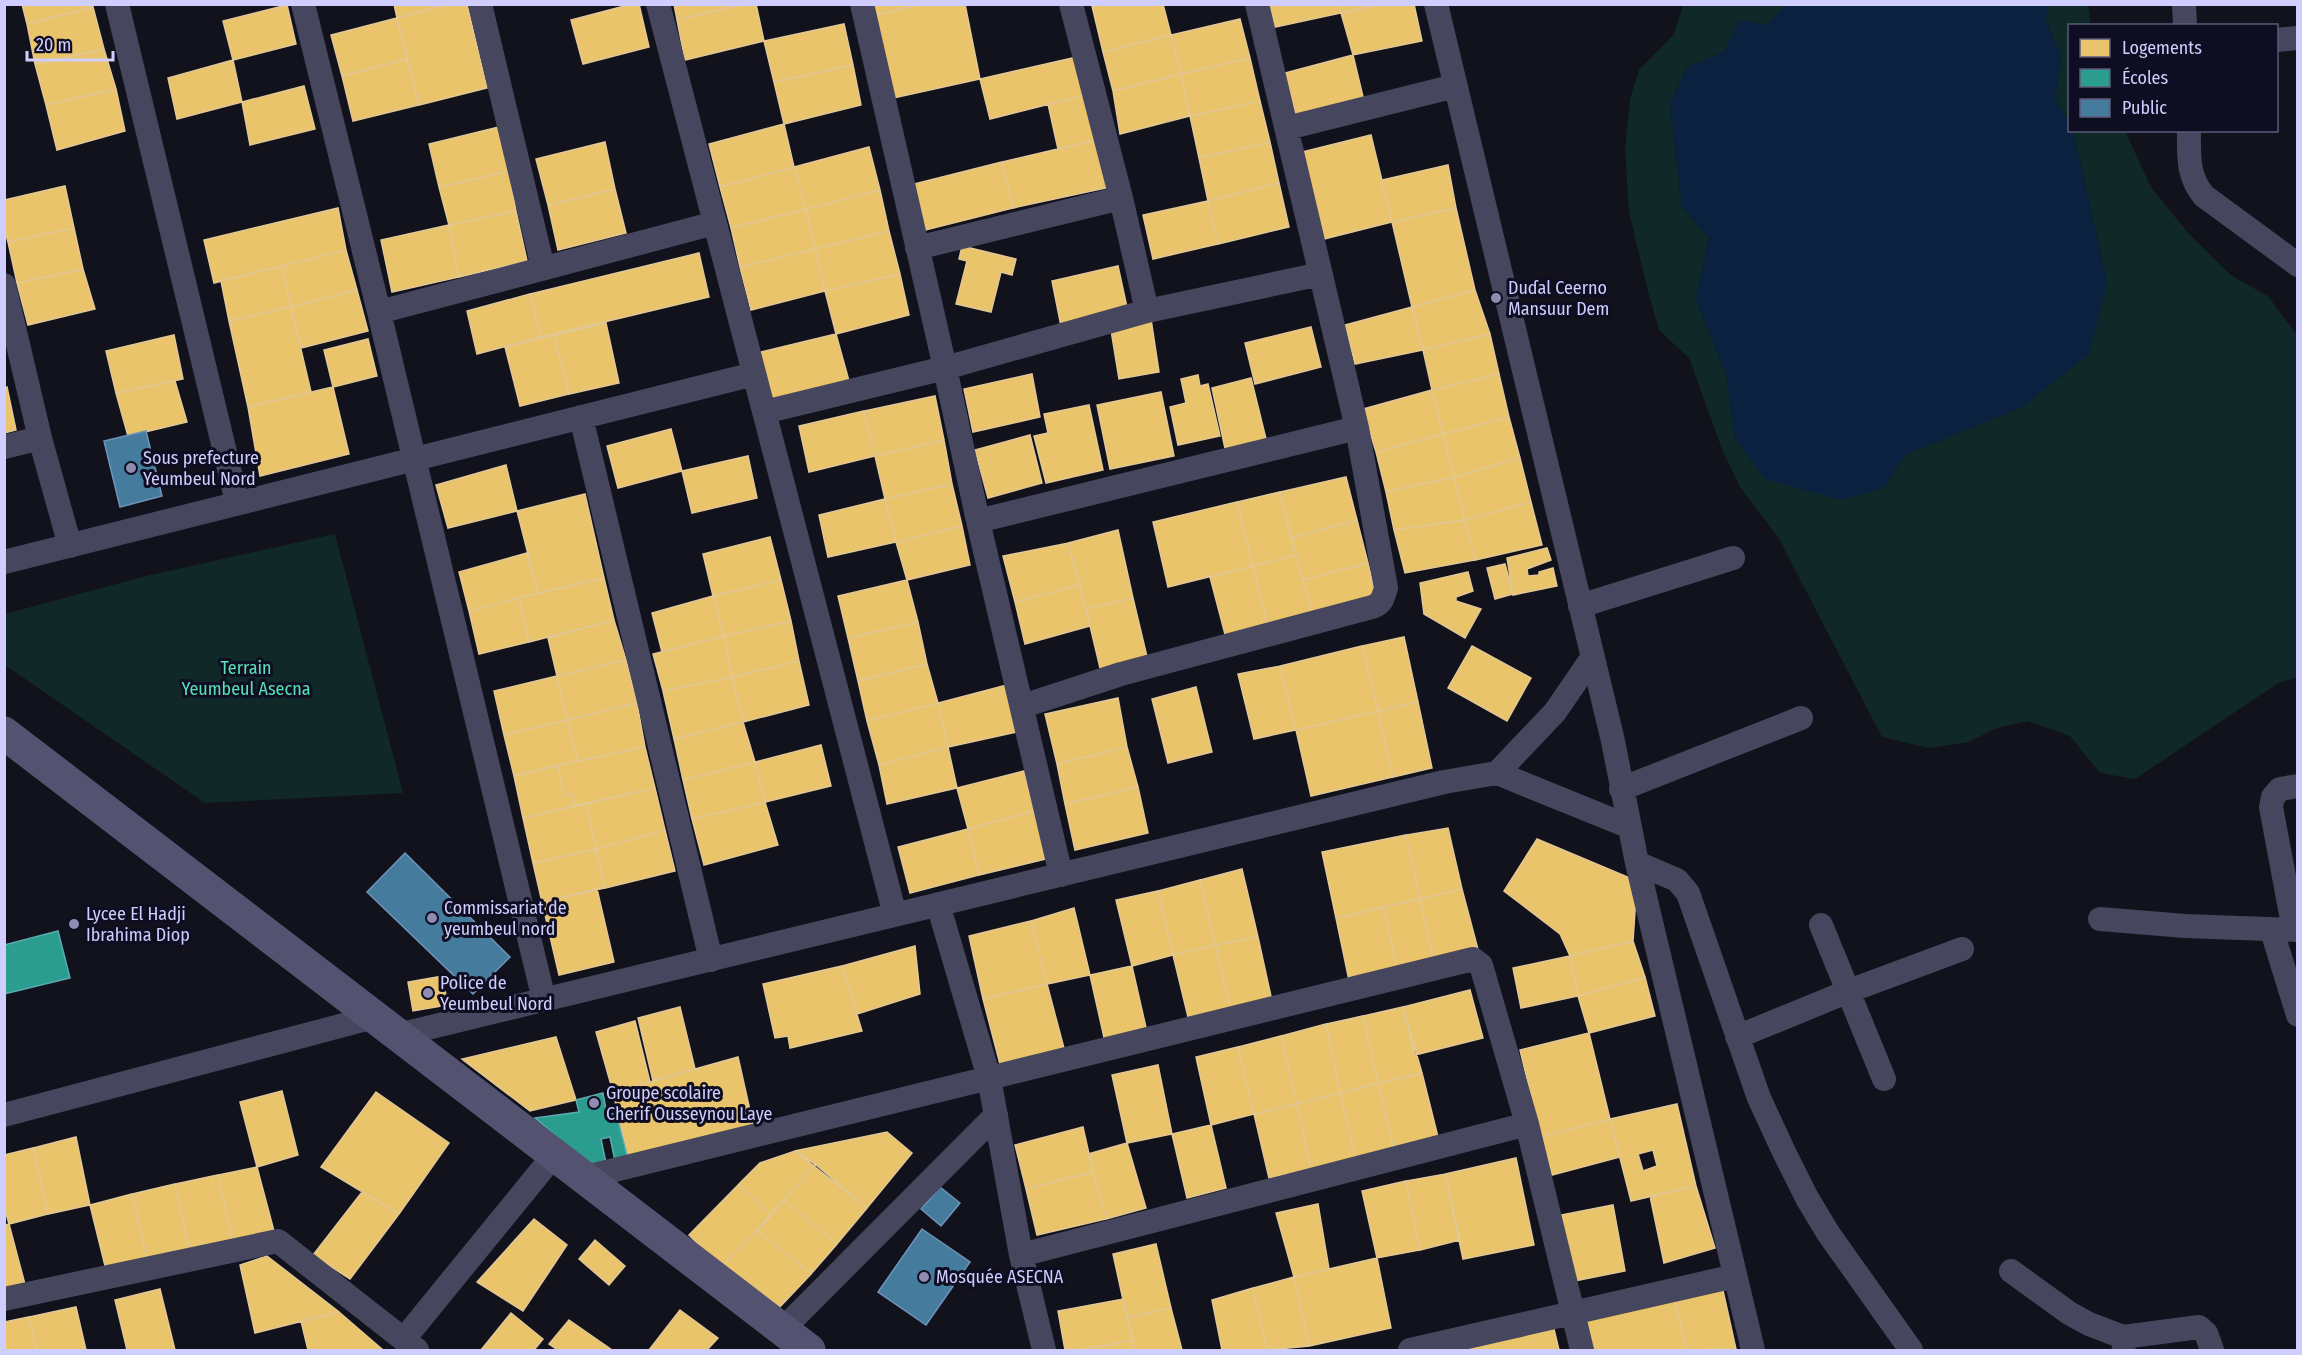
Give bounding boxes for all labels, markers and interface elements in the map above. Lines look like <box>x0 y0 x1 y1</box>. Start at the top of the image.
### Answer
scale bar <box>27 24 112 62</box>
legend <box>2068 24 2278 132</box>
text: 20 m <box>36 34 71 56</box>
text: Logements <box>2122 37 2202 59</box>
text: Écoles <box>2122 66 2168 89</box>
text: Public <box>2122 97 2167 119</box>
place label: Duɗal Ceerno Mansuur Dem <box>1508 277 1609 320</box>
marker: Duɗal Ceerno Mansuur Dem <box>1489 291 1503 305</box>
place label: Sous prefecture Yeumbeul Nord <box>143 447 259 490</box>
marker: Sous prefecture Yeumbeul Nord <box>124 461 138 475</box>
park label: Terrain Yeumbeul Asecna <box>182 657 311 700</box>
place label: Commissariat de yeumbeul nord <box>444 897 567 940</box>
place label: Lycee El Hadji Ibrahima Diop <box>86 903 190 946</box>
marker: Commissariat de yeumbeul nord <box>425 911 439 925</box>
marker: Lycee El Hadji Ibrahima Diop <box>67 917 81 931</box>
place label: Police de Yeumbeul Nord <box>440 972 553 1015</box>
marker: Police de Yeumbeul Nord <box>421 986 435 1000</box>
place label: Groupe scolaire Cherif Ousseynou Laye <box>606 1082 773 1125</box>
marker: Groupe scolaire Cherif Ousseynou Laye <box>587 1096 601 1110</box>
place label: Mosquée ASECNA <box>936 1266 1064 1288</box>
marker: Mosquée ASECNA <box>917 1270 931 1284</box>

